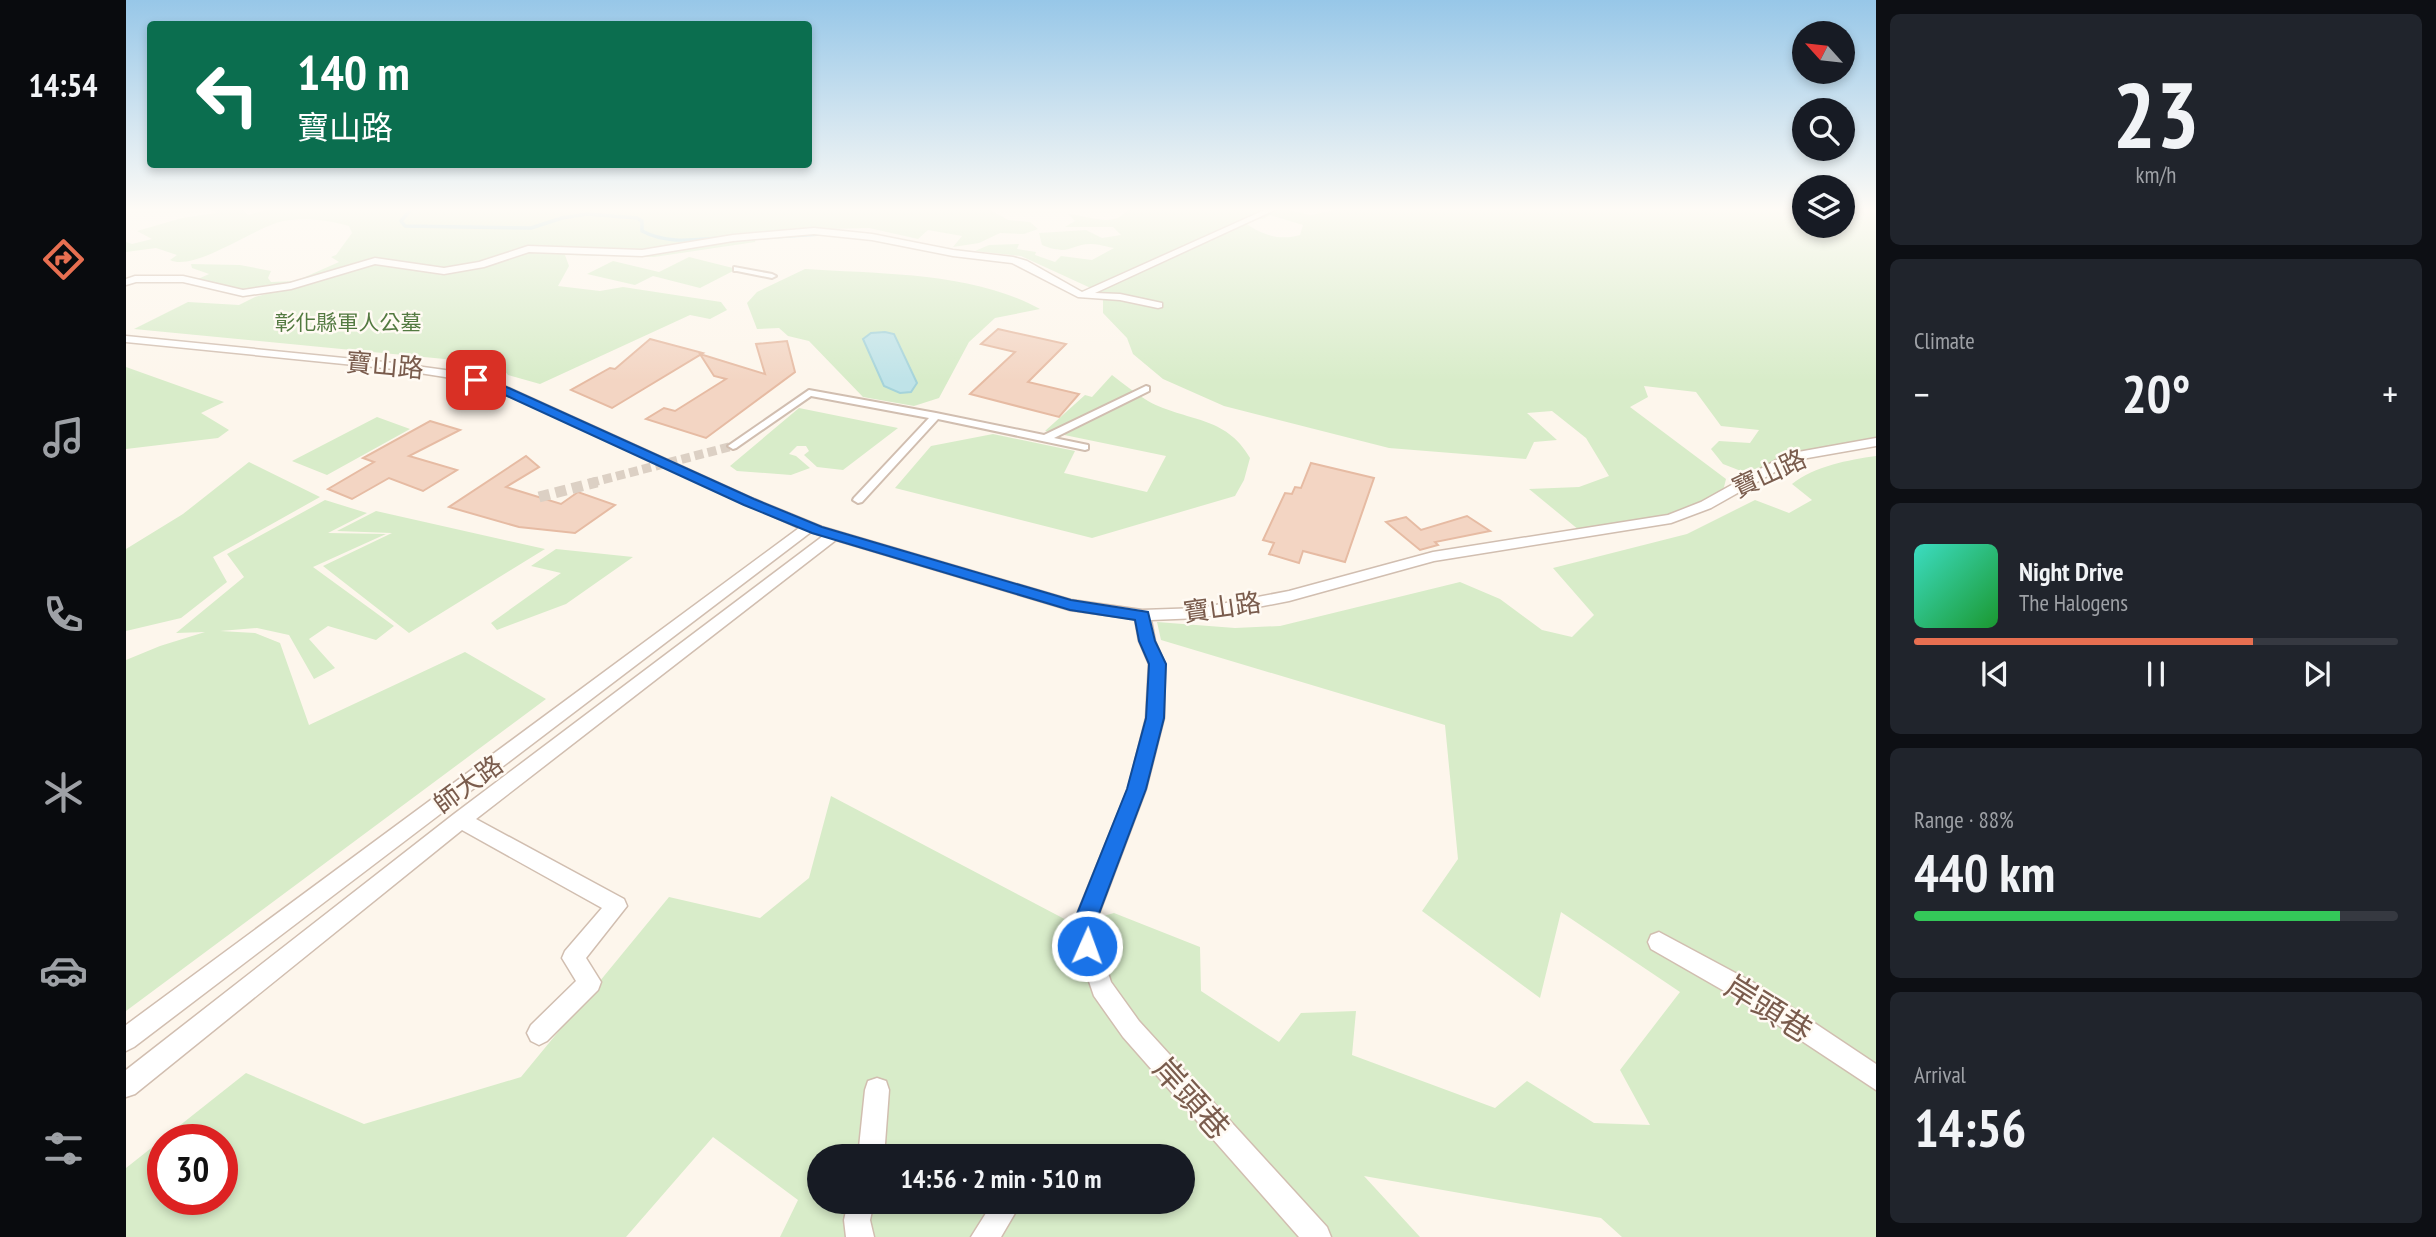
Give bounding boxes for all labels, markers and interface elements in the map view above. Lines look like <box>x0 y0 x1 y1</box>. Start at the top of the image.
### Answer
north arrow <box>1792 21 1855 84</box>
map controls <box>1792 21 1855 238</box>
text: 140 m <box>297 40 410 104</box>
icon: left <box>182 49 273 140</box>
text: 23 <box>2113 55 2200 173</box>
text: 14:54 <box>28 64 98 106</box>
button: search <box>1792 98 1855 161</box>
text: 寶山路 <box>297 106 393 148</box>
text: km/h <box>2136 160 2176 189</box>
button: layers <box>1792 175 1855 238</box>
icon: directions <box>39 235 88 284</box>
park label: 彰化縣軍人公墓 <box>275 309 422 336</box>
text: Climate <box>1914 326 1975 355</box>
street label: 寶山路 <box>345 345 425 385</box>
pin <box>446 350 506 410</box>
text: 20° <box>2122 360 2190 427</box>
icon: arrive <box>457 361 495 399</box>
text: − <box>1914 369 1930 418</box>
text: + <box>2382 369 2398 418</box>
icon: music <box>39 413 88 462</box>
street label: 寶山路 <box>1727 442 1811 504</box>
text: Night Drive <box>2019 555 2124 588</box>
street label: 寶山路 <box>1181 585 1263 629</box>
text: The Halogens <box>2019 588 2128 617</box>
icon: phone <box>39 590 88 639</box>
icon: previous <box>1976 655 2014 693</box>
icon: pause <box>2137 655 2175 693</box>
icon: next <box>2298 655 2336 693</box>
street label: 師大路 <box>427 748 509 820</box>
icon: climate <box>39 768 88 817</box>
text: Range · 88% <box>1914 805 2014 834</box>
text: 440 km <box>1914 839 2055 906</box>
position arrow <box>1050 909 1124 983</box>
icon: car <box>39 946 88 995</box>
street label: 岸頭巷 <box>1717 965 1821 1051</box>
street label: 岸頭巷 <box>1144 1048 1240 1148</box>
text: Arrival <box>1914 1060 1966 1089</box>
text: 14:56 <box>1914 1094 2026 1161</box>
icon: filters <box>39 1124 88 1173</box>
speed limit sign: 30 <box>147 1124 238 1215</box>
text: 14:56 · 2 min · 510 m <box>901 1162 1101 1195</box>

